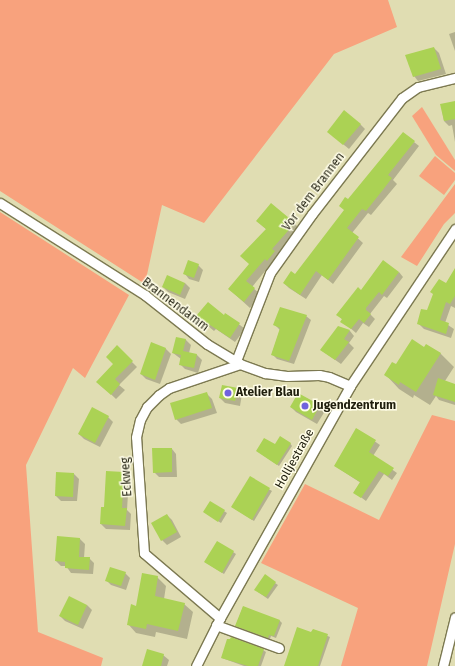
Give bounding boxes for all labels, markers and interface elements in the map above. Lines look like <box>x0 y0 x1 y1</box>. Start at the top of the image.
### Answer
street label: Vor dem Brannen <box>280 150 348 234</box>
street label: Brannendamm <box>139 275 211 335</box>
place label: Atelier Blau <box>236 386 300 400</box>
marker: Atelier Blau <box>223 388 233 398</box>
place label: Jugendzentrum <box>313 399 396 413</box>
marker: Jugendzentrum <box>300 401 310 411</box>
street label: Holljestraße <box>273 426 317 492</box>
street label: Eckweg <box>118 457 136 497</box>

